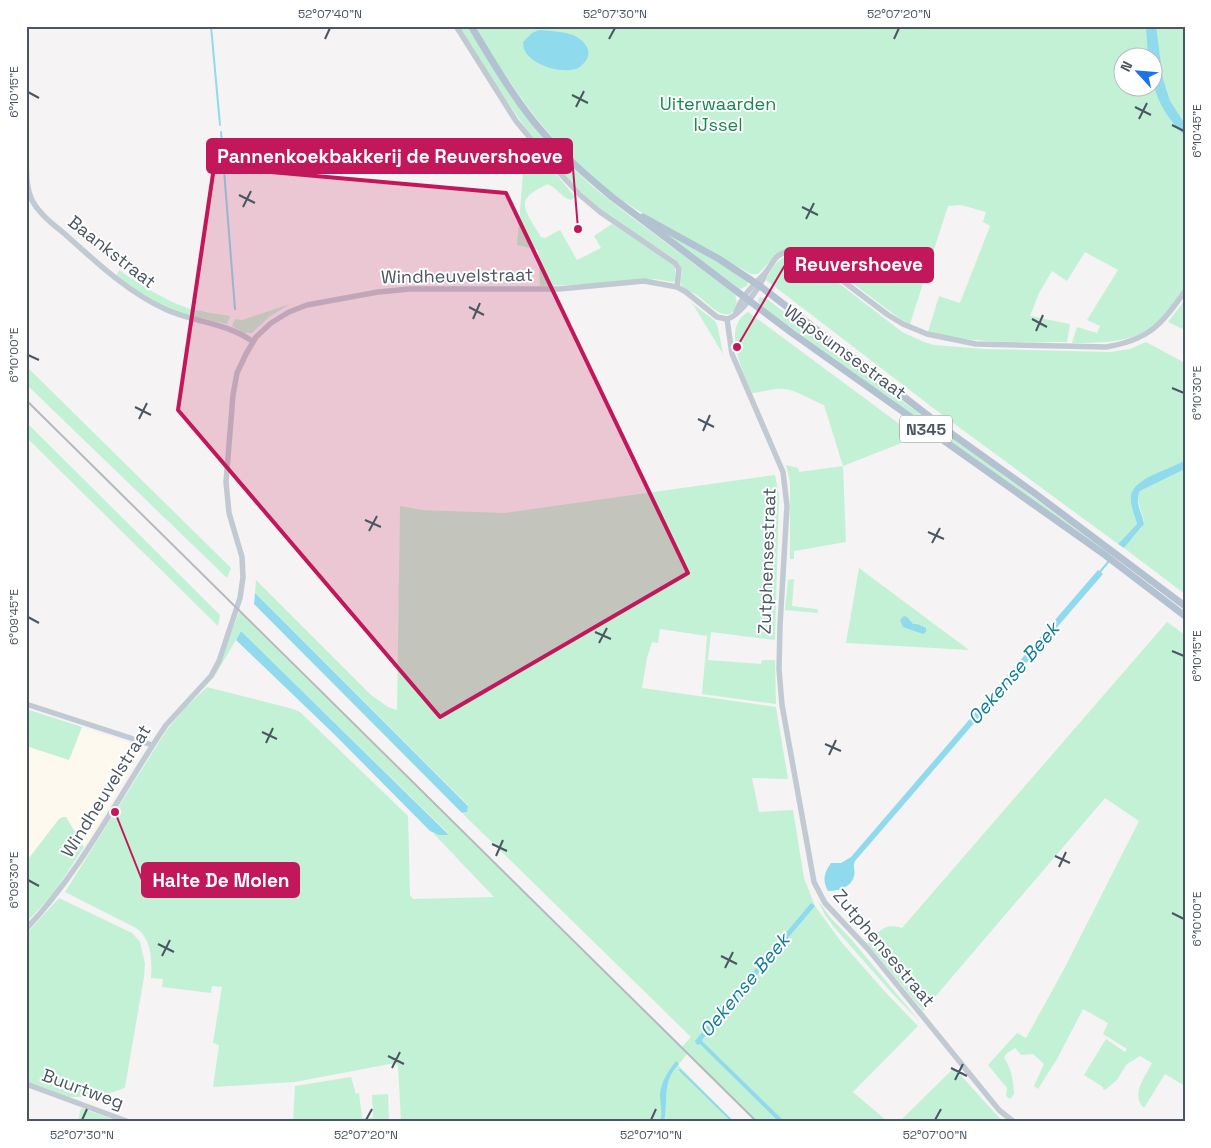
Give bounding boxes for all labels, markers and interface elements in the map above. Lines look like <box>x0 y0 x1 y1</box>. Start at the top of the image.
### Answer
text: 52°07'40"N <box>298 6 362 22</box>
text: 52°07'30"N <box>583 6 647 22</box>
text: 52°07'20"N <box>867 6 931 22</box>
north arrow <box>1114 48 1164 98</box>
text: N <box>1116 58 1136 74</box>
text: 6°10'15"E <box>6 66 22 118</box>
park label: Uiterwaarden IJssel <box>660 92 776 136</box>
text: 6°10'45"E <box>1189 104 1205 158</box>
callout: Pannenkoekbakkerij de Reuvershoeve <box>207 139 572 173</box>
text: Pannenkoekbakkerij de Reuvershoeve <box>217 144 563 169</box>
street label: Baankstraat <box>64 210 161 293</box>
callout: Reuvershoeve <box>785 248 933 282</box>
text: Reuvershoeve <box>795 252 923 277</box>
street label: Windheuvelstraat <box>381 263 533 288</box>
street label: Wapsumsestraat <box>779 299 911 404</box>
text: 6°10'00"E <box>6 327 22 382</box>
text: 6°10'30"E <box>1189 366 1205 420</box>
road number: N345 <box>900 416 952 442</box>
street label: Zutphensestraat <box>752 487 781 635</box>
text: 6°09'45"E <box>6 589 22 645</box>
water label: Oekense Beek <box>962 615 1067 730</box>
text: 6°10'15"E <box>1189 630 1205 682</box>
street label: Windheuvelstraat <box>55 720 156 861</box>
text: 6°09'30"E <box>6 851 22 908</box>
callout: Halte De Molen <box>142 863 299 897</box>
text: Halte De Molen <box>152 868 290 893</box>
street label: Zutphensestraat <box>828 884 940 1011</box>
text: 6°10'00"E <box>1189 891 1205 946</box>
water label: Oekense Beek <box>694 926 797 1042</box>
street label: Buurtweg <box>39 1063 127 1114</box>
text: 52°07'30"N <box>50 1127 114 1143</box>
text: 52°07'20"N <box>334 1127 398 1143</box>
text: 52°07'10"N <box>620 1127 682 1143</box>
text: 52°07'00"N <box>903 1127 967 1143</box>

